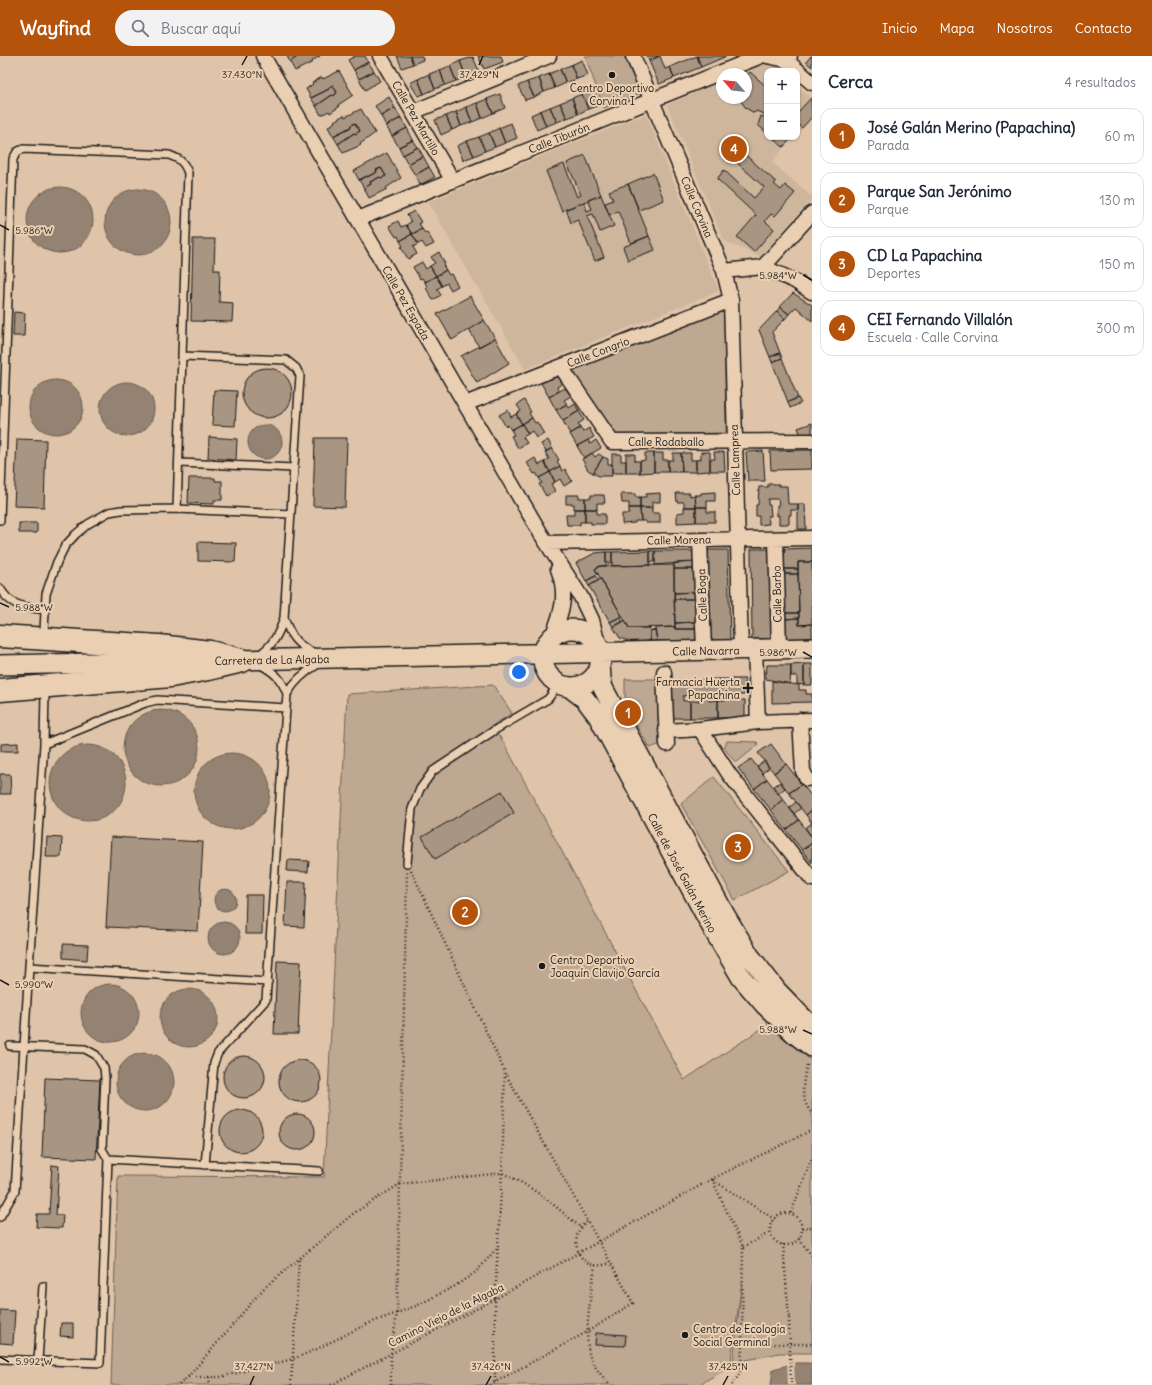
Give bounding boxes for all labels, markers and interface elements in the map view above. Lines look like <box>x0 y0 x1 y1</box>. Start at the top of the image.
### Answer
search box <box>115 10 395 46</box>
text: Wayfind <box>20 16 91 40</box>
icon: search <box>129 17 151 39</box>
text: Buscar aquí <box>161 19 241 38</box>
text: Inicio <box>882 19 917 37</box>
text: Mapa <box>939 19 975 37</box>
text: Nosotros <box>997 19 1053 37</box>
text: Contacto <box>1075 19 1132 37</box>
text: 37.430°N <box>222 68 262 81</box>
text: 37.429°N <box>459 68 499 81</box>
north arrow <box>716 68 752 104</box>
map controls <box>764 68 800 140</box>
button: + <box>764 68 800 104</box>
marker: Centro Deportivo Corvina I <box>607 70 617 80</box>
text: Cerca <box>828 71 873 93</box>
text: 4 resultados <box>1064 74 1136 91</box>
street label: Calle Pez Martillo <box>389 78 443 158</box>
place label: Centro Deportivo Corvina I <box>570 81 654 108</box>
button: − <box>764 104 800 140</box>
text: José Galán Merino (Papachina) <box>867 118 1075 137</box>
street label: Calle Tiburón <box>526 119 592 157</box>
text: 1 <box>839 128 845 145</box>
text: 60 m <box>1104 128 1135 145</box>
pin: 4 <box>721 134 747 164</box>
text: Parada <box>867 137 910 154</box>
street label: Calle Corvina <box>678 174 716 240</box>
text: Parque San Jerónimo <box>867 182 1012 201</box>
text: 2 <box>838 192 846 209</box>
text: 130 m <box>1099 192 1135 209</box>
text: Parque <box>867 201 909 218</box>
text: 5.986°W <box>15 224 53 237</box>
text: CD La Papachina <box>867 246 982 265</box>
text: 3 <box>838 256 846 273</box>
text: 150 m <box>1099 256 1135 273</box>
street label: Calle Pez Espada <box>379 263 433 343</box>
text: Deportes <box>867 265 920 282</box>
text: 5.984°W <box>759 269 797 282</box>
text: CEI Fernando Villalón <box>867 310 1013 329</box>
text: 4 <box>838 320 846 337</box>
text: 300 m <box>1096 320 1135 337</box>
text: Escuela · Calle Corvina <box>867 329 998 346</box>
street label: Calle Congrio <box>565 334 631 370</box>
street label: Calle Lamprea <box>727 424 743 496</box>
street label: Calle Rodaballo <box>628 435 704 449</box>
street label: Calle Morena <box>647 532 711 548</box>
street label: Calle Barbo <box>770 565 784 623</box>
street label: Calle Boga <box>694 568 710 622</box>
text: 5.988°W <box>15 601 53 614</box>
street label: Calle Navarra <box>672 643 740 659</box>
text: 5.986°W <box>759 646 797 659</box>
street label: Carretera de La Algaba <box>214 652 330 668</box>
your location <box>509 662 529 682</box>
place label: Farmacia Huerta Papachina <box>656 675 740 702</box>
marker: Farmacia Huerta Papachina <box>743 683 753 693</box>
pin: 1 <box>615 698 641 728</box>
street label: Calle de José Galán Merino <box>645 811 719 935</box>
pin: 3 <box>725 832 751 862</box>
pin: 2 <box>452 897 478 927</box>
place label: Centro Deportivo Joaquín Clavijo García <box>550 953 660 980</box>
marker: Centro Deportivo Joaquín Clavijo García <box>537 961 547 971</box>
text: 5.990°W <box>15 978 53 991</box>
text: 5.988°W <box>759 1023 797 1036</box>
street label: Camino Viejo de la Algaba <box>386 1280 506 1350</box>
place label: Centro de Ecología Social Germinal <box>693 1322 786 1349</box>
marker: Centro de Ecología Social Germinal <box>680 1330 690 1340</box>
text: 5.992°W <box>15 1355 53 1368</box>
text: 37.427°N <box>235 1360 273 1373</box>
text: 37.426°N <box>471 1360 511 1373</box>
text: 37.425°N <box>708 1360 748 1373</box>

